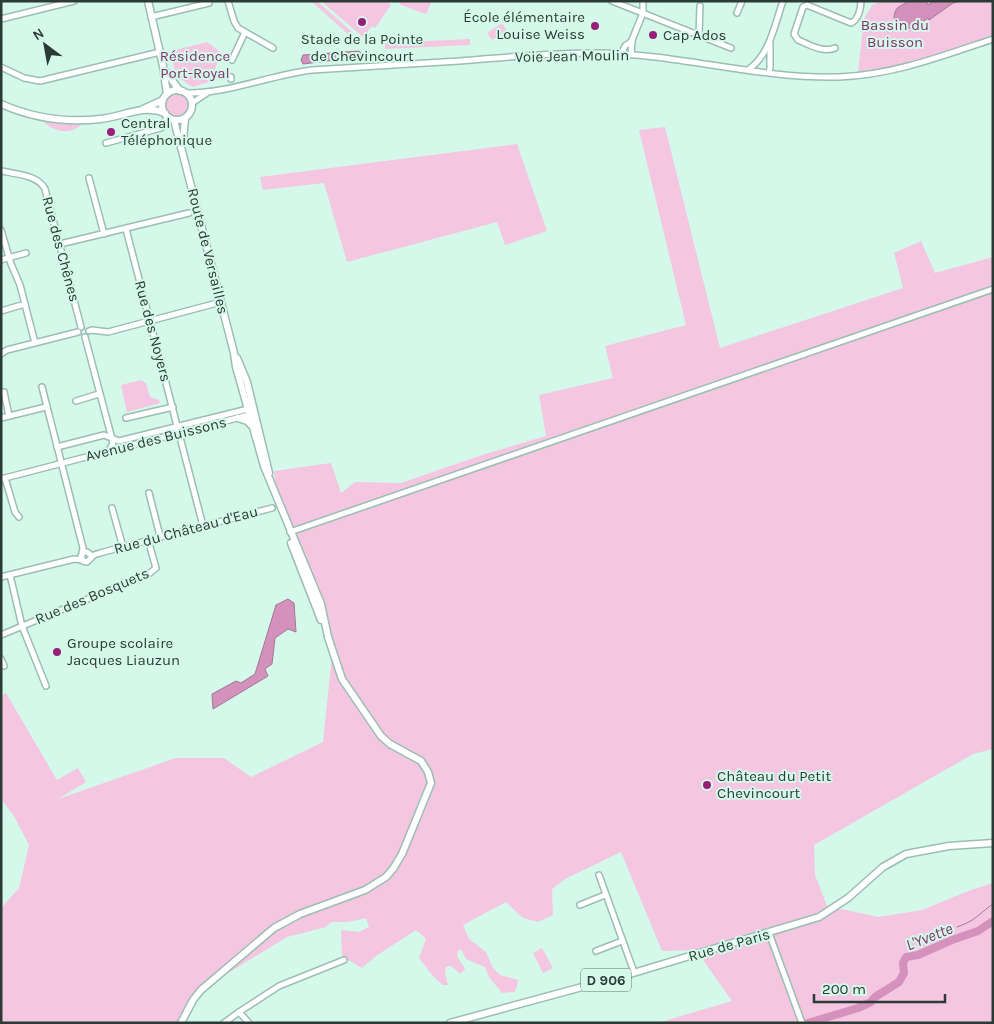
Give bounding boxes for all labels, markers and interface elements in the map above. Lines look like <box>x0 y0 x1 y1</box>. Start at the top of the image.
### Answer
place label: École élémentaire Louise Weiss <box>463 8 585 43</box>
marker: Stade de la Pointe de Chevincourt <box>356 16 368 28</box>
park label: Bassin du Buisson <box>861 16 929 51</box>
north arrow <box>20 20 70 70</box>
marker: École élémentaire Louise Weiss <box>589 20 601 32</box>
text: N <box>30 25 47 44</box>
place label: Cap Ados <box>663 26 726 44</box>
marker: Cap Ados <box>647 29 659 41</box>
place label: Stade de la Pointe de Chevincourt <box>301 30 423 65</box>
street label: Voie Jean Moulin <box>515 46 629 66</box>
park label: Résidence Port-Royal <box>160 47 230 82</box>
place label: Central Téléphonique <box>121 114 212 149</box>
marker: Central Téléphonique <box>105 126 117 138</box>
street label: Route de Versailles <box>184 186 232 316</box>
street label: Rue des Chênes <box>38 194 84 304</box>
street label: Rue des Noyers <box>131 278 175 384</box>
street label: Avenue des Buissons <box>84 413 228 465</box>
street label: Rue du Château d'Eau <box>112 502 260 558</box>
street label: Rue des Bosquets <box>32 564 152 628</box>
place label: Groupe scolaire Jacques Liauzun <box>67 634 180 669</box>
marker: Groupe scolaire Jacques Liauzun <box>51 646 63 658</box>
place label: Château du Petit Chevincourt <box>717 767 831 802</box>
marker: Château du Petit Chevincourt <box>701 779 713 791</box>
water label: L'Yvette <box>903 918 956 954</box>
street label: Rue de Paris <box>686 925 772 965</box>
road number: D 906 <box>581 968 631 992</box>
scale bar <box>814 972 945 1004</box>
text: 200 m <box>822 980 866 998</box>

